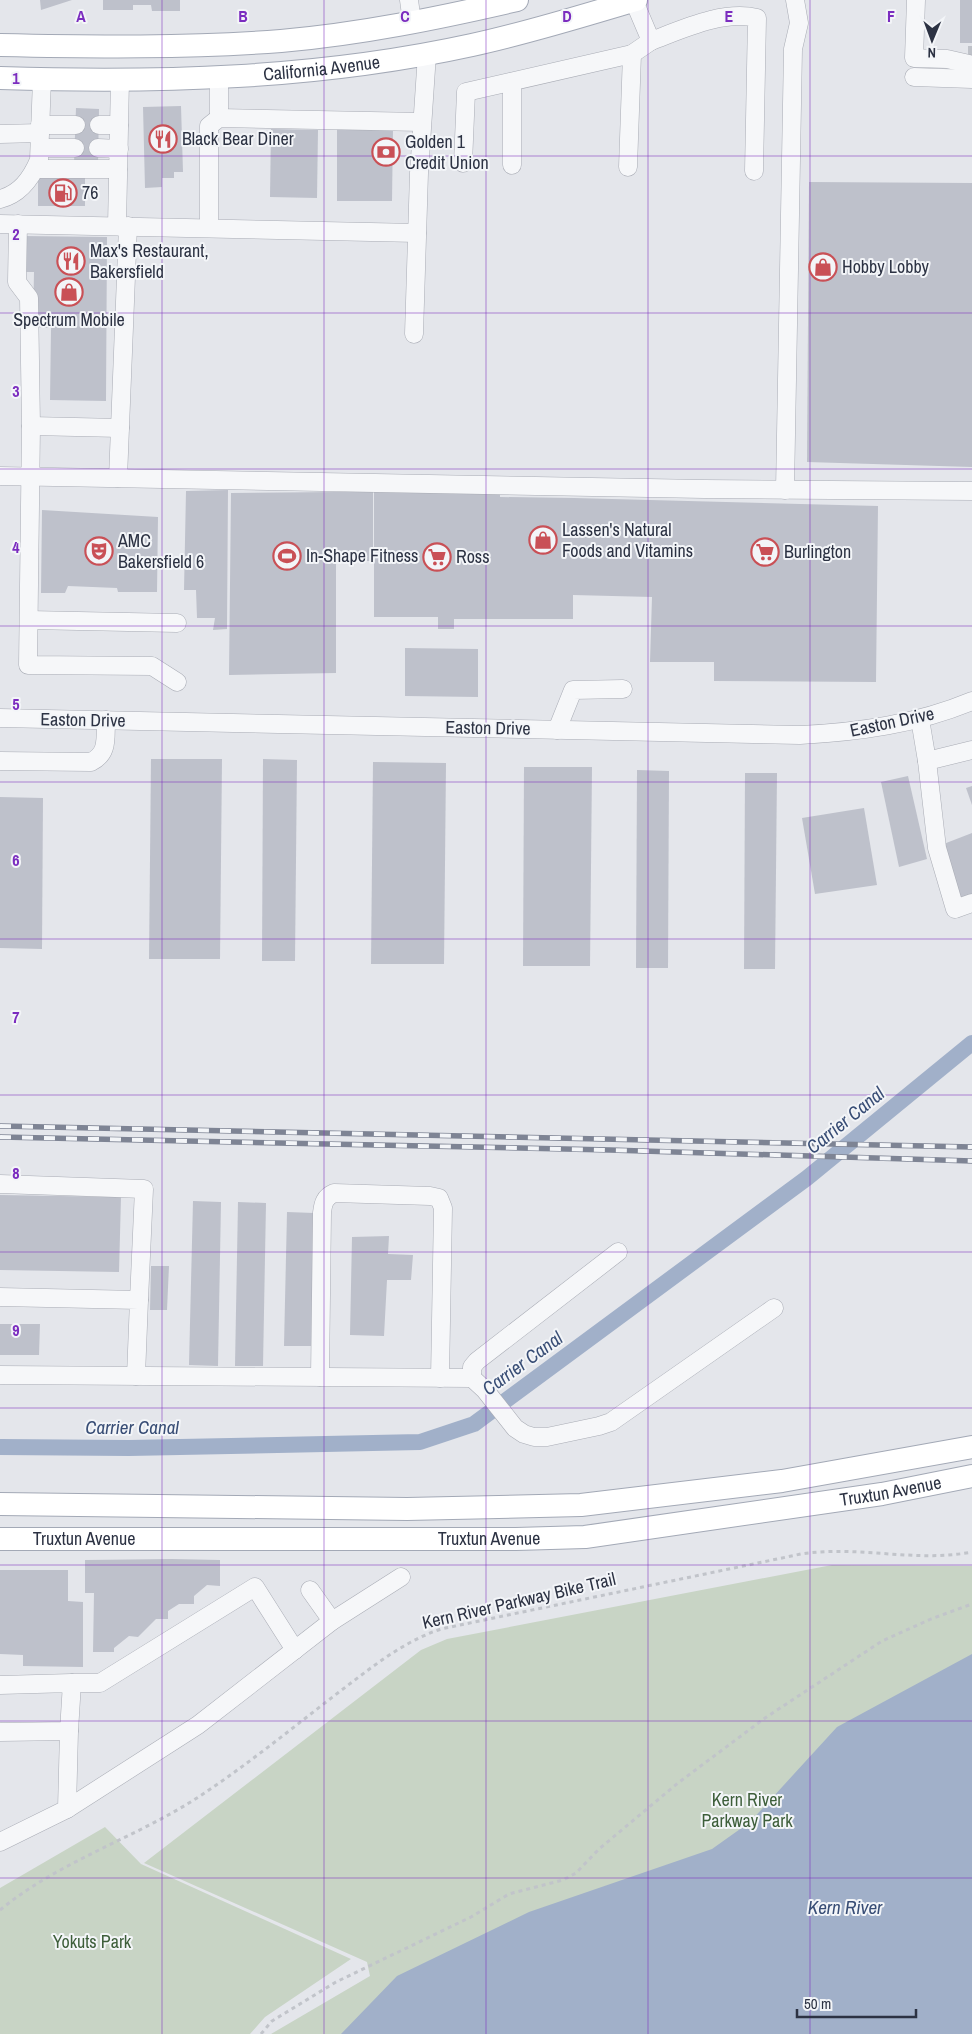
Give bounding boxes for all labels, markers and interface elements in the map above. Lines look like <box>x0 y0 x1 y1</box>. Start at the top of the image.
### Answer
text: A <box>76 5 86 27</box>
text: B <box>238 5 248 27</box>
text: C <box>400 5 410 27</box>
text: D <box>562 5 572 27</box>
text: E <box>725 5 734 27</box>
text: F <box>887 5 895 27</box>
north arrow <box>907 15 957 65</box>
text: N <box>927 44 936 62</box>
street label: California Avenue <box>262 49 381 86</box>
text: 1 <box>12 67 20 89</box>
restaurant icon: Black Bear Diner <box>148 124 178 154</box>
place label: Black Bear Diner <box>182 126 294 151</box>
place label: Golden 1 Credit Union <box>405 129 489 175</box>
bank icon: Golden 1 Credit Union <box>371 137 401 167</box>
fuel station icon: 76 <box>48 178 78 208</box>
place label: 76 <box>82 180 98 205</box>
text: 2 <box>12 223 20 245</box>
place label: Max's Restaurant, Bakersfield <box>90 238 209 284</box>
restaurant icon: Max's Restaurant, Bakersfield <box>56 246 86 276</box>
shop icon: Hobby Lobby <box>808 252 838 282</box>
place label: Hobby Lobby <box>842 254 930 279</box>
shop icon: Spectrum Mobile <box>54 277 84 307</box>
place label: Spectrum Mobile <box>13 307 125 332</box>
text: 3 <box>12 380 20 402</box>
place label: Lassen's Natural Foods and Vitamins <box>562 517 693 563</box>
shop icon: Lassen's Natural Foods and Vitamins <box>528 525 558 555</box>
place label: AMC Bakersfield 6 <box>117 528 204 574</box>
text: 4 <box>12 536 20 558</box>
theatre icon: AMC Bakersfield 6 <box>84 536 114 566</box>
supermarket icon: Burlington <box>750 537 780 567</box>
place label: Burlington <box>784 539 851 564</box>
sports icon: In-Shape Fitness <box>272 541 302 571</box>
supermarket icon: Ross <box>422 542 452 572</box>
place label: In-Shape Fitness <box>306 543 418 568</box>
place label: Ross <box>456 544 490 569</box>
text: 5 <box>12 693 20 715</box>
street label: Easton Drive <box>848 700 936 743</box>
street label: Easton Drive <box>40 706 126 733</box>
street label: Easton Drive <box>445 714 531 741</box>
text: 6 <box>12 849 20 871</box>
text: 7 <box>12 1006 20 1028</box>
water label: Carrier Canal <box>800 1080 890 1160</box>
text: 8 <box>12 1162 20 1184</box>
text: 9 <box>12 1319 20 1341</box>
water label: Carrier Canal <box>477 1325 568 1401</box>
water label: Carrier Canal <box>85 1414 179 1440</box>
street label: Truxtun Avenue <box>838 1469 943 1512</box>
street label: Truxtun Avenue <box>438 1525 541 1551</box>
street label: Truxtun Avenue <box>33 1526 135 1551</box>
street label: Kern River Parkway Bike Trail <box>420 1566 618 1635</box>
park label: Kern River Parkway Park <box>701 1787 793 1833</box>
water label: Kern River <box>808 1894 883 1920</box>
park label: Yokuts Park <box>53 1929 132 1954</box>
scale bar <box>797 1986 916 2018</box>
text: 50 m <box>804 1993 831 2014</box>

